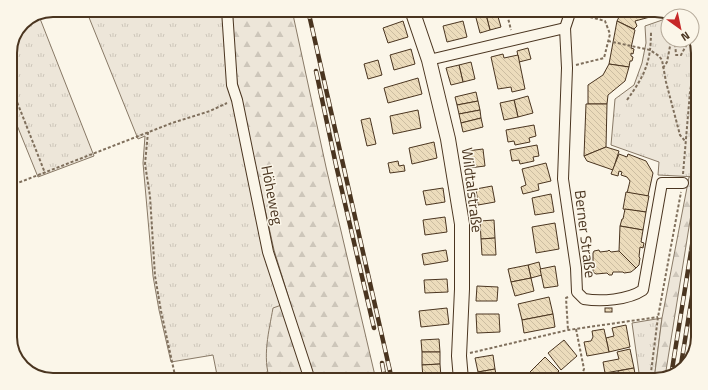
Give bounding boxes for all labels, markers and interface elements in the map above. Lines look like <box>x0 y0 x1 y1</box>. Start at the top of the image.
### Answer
north arrow <box>660 8 700 48</box>
text: N <box>678 28 693 45</box>
street label: Wildtalstraße <box>456 146 489 234</box>
street label: Höheweg <box>255 163 290 227</box>
street label: Berner Straße <box>569 189 602 279</box>

